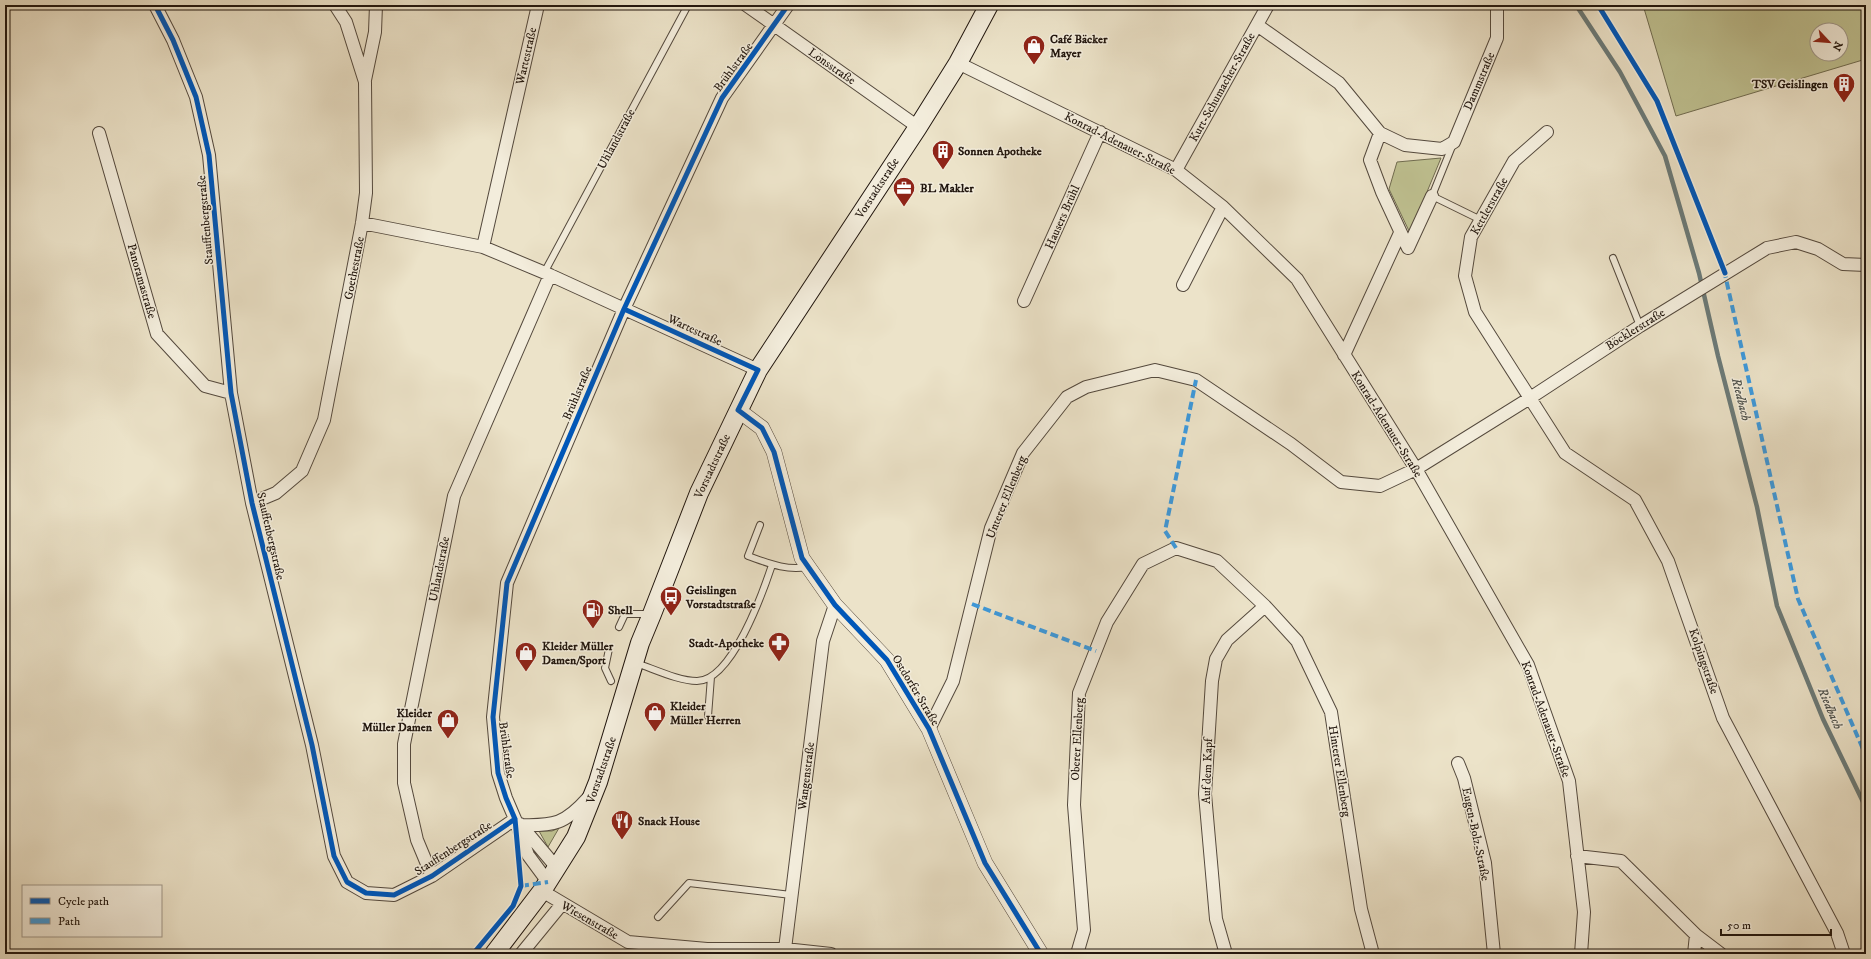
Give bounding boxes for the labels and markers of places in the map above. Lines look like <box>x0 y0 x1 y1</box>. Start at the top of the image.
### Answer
place label: Café Bäcker Mayer <box>1050 32 1108 61</box>
shop icon: Café Bäcker Mayer <box>1021 33 1047 66</box>
building icon: TSV Geislingen <box>1831 71 1857 104</box>
place label: TSV Geislingen <box>1751 77 1829 92</box>
building icon: Sonnen Apotheke <box>930 138 956 171</box>
place label: Sonnen Apotheke <box>958 144 1042 159</box>
office icon: BL Makler <box>891 175 917 208</box>
place label: BL Makler <box>920 181 974 196</box>
place label: Geislingen Vorstadtstraße <box>685 583 756 612</box>
bus stop icon: Geislingen Vorstadtstraße <box>658 584 684 617</box>
fuel station icon: Shell <box>580 597 606 630</box>
place label: Shell <box>608 603 633 618</box>
pharmacy icon: Stadt-Apotheke <box>766 630 792 663</box>
place label: Stadt-Apotheke <box>689 636 764 651</box>
place label: Kleider Müller Damen/Sport <box>542 639 614 668</box>
shop icon: Kleider Müller Damen/Sport <box>513 640 539 673</box>
place label: Kleider Müller Herren <box>670 699 742 728</box>
shop icon: Kleider Müller Herren <box>642 700 668 733</box>
place label: Kleider Müller Damen <box>362 706 433 735</box>
shop icon: Kleider Müller Damen <box>435 707 461 740</box>
restaurant icon: Snack House <box>609 808 635 841</box>
place label: Snack House <box>638 814 700 829</box>

